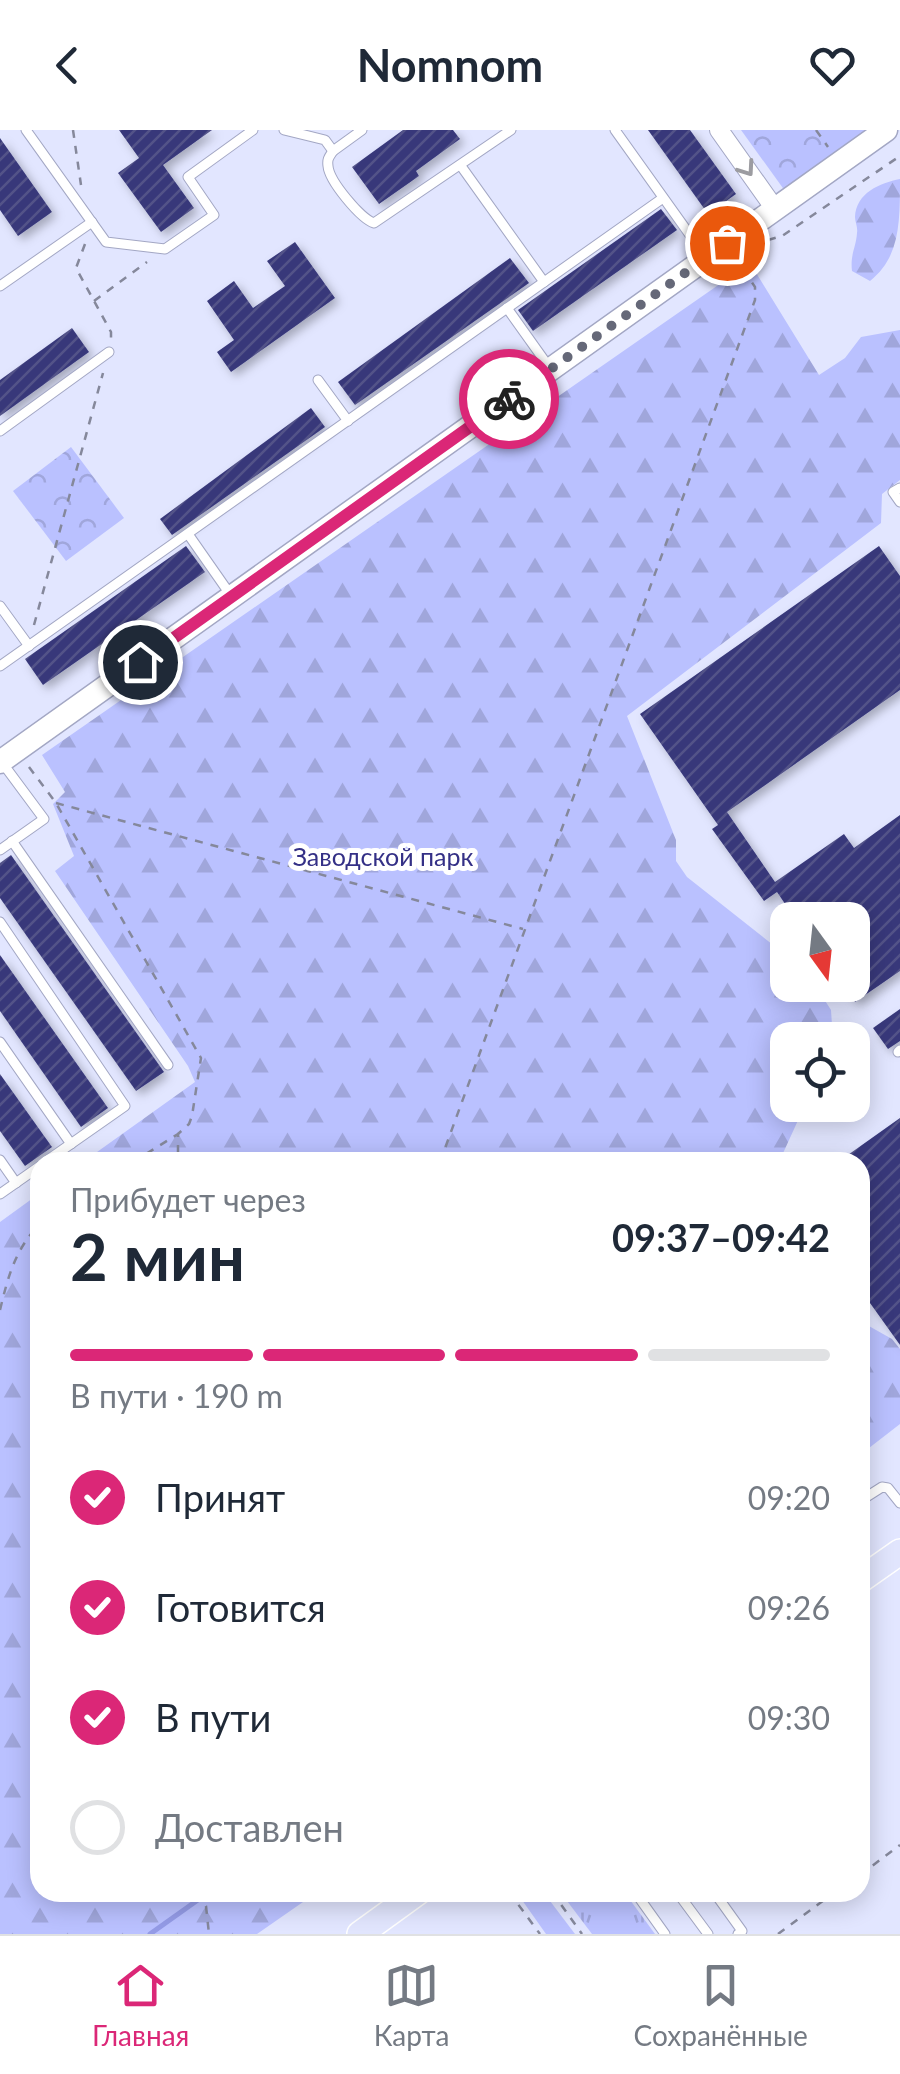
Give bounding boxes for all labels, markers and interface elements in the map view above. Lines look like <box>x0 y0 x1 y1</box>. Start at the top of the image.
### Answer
icon: back <box>40 38 95 93</box>
text: Nomnom <box>357 38 543 92</box>
icon: heart <box>805 38 860 93</box>
one-way arrow <box>735 158 753 177</box>
pin <box>685 201 770 286</box>
icon: bag <box>700 216 755 271</box>
courier <box>459 349 559 449</box>
icon: bike <box>482 372 537 427</box>
pin <box>98 620 183 705</box>
icon: home <box>113 635 168 690</box>
park label: Заводской парк <box>293 841 473 871</box>
north arrow <box>770 902 870 1002</box>
map controls <box>770 902 870 1122</box>
button: locate <box>770 1022 870 1122</box>
text: Прибудет через <box>70 1180 306 1219</box>
text: 09:37–09:42 <box>612 1214 830 1260</box>
text: 2 мин <box>70 1217 245 1295</box>
text: В пути · 190 m <box>70 1376 283 1415</box>
icon: check <box>70 1470 125 1525</box>
text: Принят <box>155 1474 285 1520</box>
text: 09:20 <box>748 1478 830 1517</box>
icon: check <box>70 1580 125 1635</box>
text: Готовится <box>155 1584 326 1630</box>
text: 09:26 <box>748 1588 830 1627</box>
icon: check <box>70 1690 125 1745</box>
text: В пути <box>155 1694 271 1740</box>
text: 09:30 <box>748 1698 830 1737</box>
text: Доставлен <box>155 1804 344 1850</box>
tab: Главная <box>92 1958 189 2052</box>
tab: Карта <box>374 1958 449 2052</box>
tab: Сохранённые <box>634 1958 808 2052</box>

